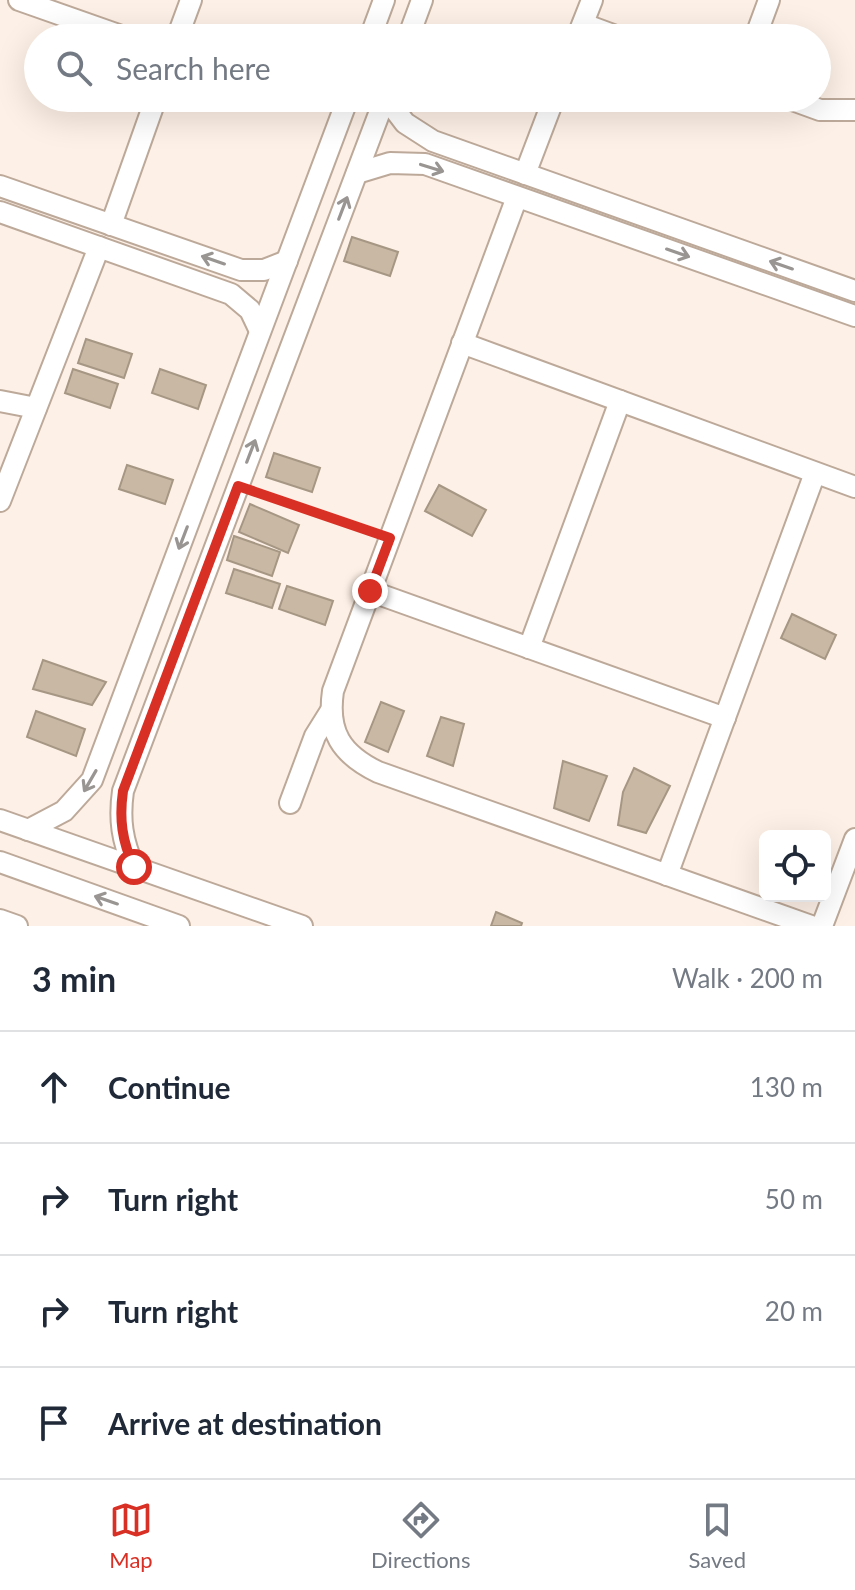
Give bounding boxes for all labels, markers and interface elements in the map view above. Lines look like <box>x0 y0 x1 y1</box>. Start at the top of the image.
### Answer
search box <box>24 24 831 112</box>
icon: search <box>52 46 96 90</box>
text: Search here <box>116 50 271 86</box>
one-way arrow <box>420 161 445 176</box>
one-way arrow <box>337 196 351 221</box>
one-way arrow <box>665 247 690 262</box>
one-way arrow <box>201 252 225 266</box>
one-way arrow <box>770 257 794 271</box>
one-way arrow <box>245 439 259 464</box>
one-way arrow <box>175 525 189 550</box>
route end <box>352 573 388 609</box>
one-way arrow <box>82 769 98 791</box>
map controls <box>759 830 831 902</box>
button: locate <box>759 830 831 902</box>
route start <box>116 849 152 885</box>
one-way arrow <box>94 892 119 906</box>
text: 3 min <box>32 958 116 999</box>
text: Walk · 200 m <box>672 962 823 994</box>
icon: ahead <box>32 1065 76 1109</box>
text: Continue <box>108 1069 231 1105</box>
text: 130 m <box>750 1071 823 1103</box>
icon: right <box>32 1177 76 1221</box>
text: Turn right <box>108 1181 238 1217</box>
text: 50 m <box>765 1183 823 1215</box>
icon: right <box>32 1289 76 1333</box>
text: Turn right <box>108 1293 238 1329</box>
text: 20 m <box>765 1295 823 1327</box>
icon: arrive <box>32 1401 76 1445</box>
text: Arrive at destination <box>108 1405 382 1441</box>
tab: Map <box>109 1498 153 1573</box>
tab: Directions <box>371 1498 470 1573</box>
tab: Saved <box>688 1498 746 1573</box>

